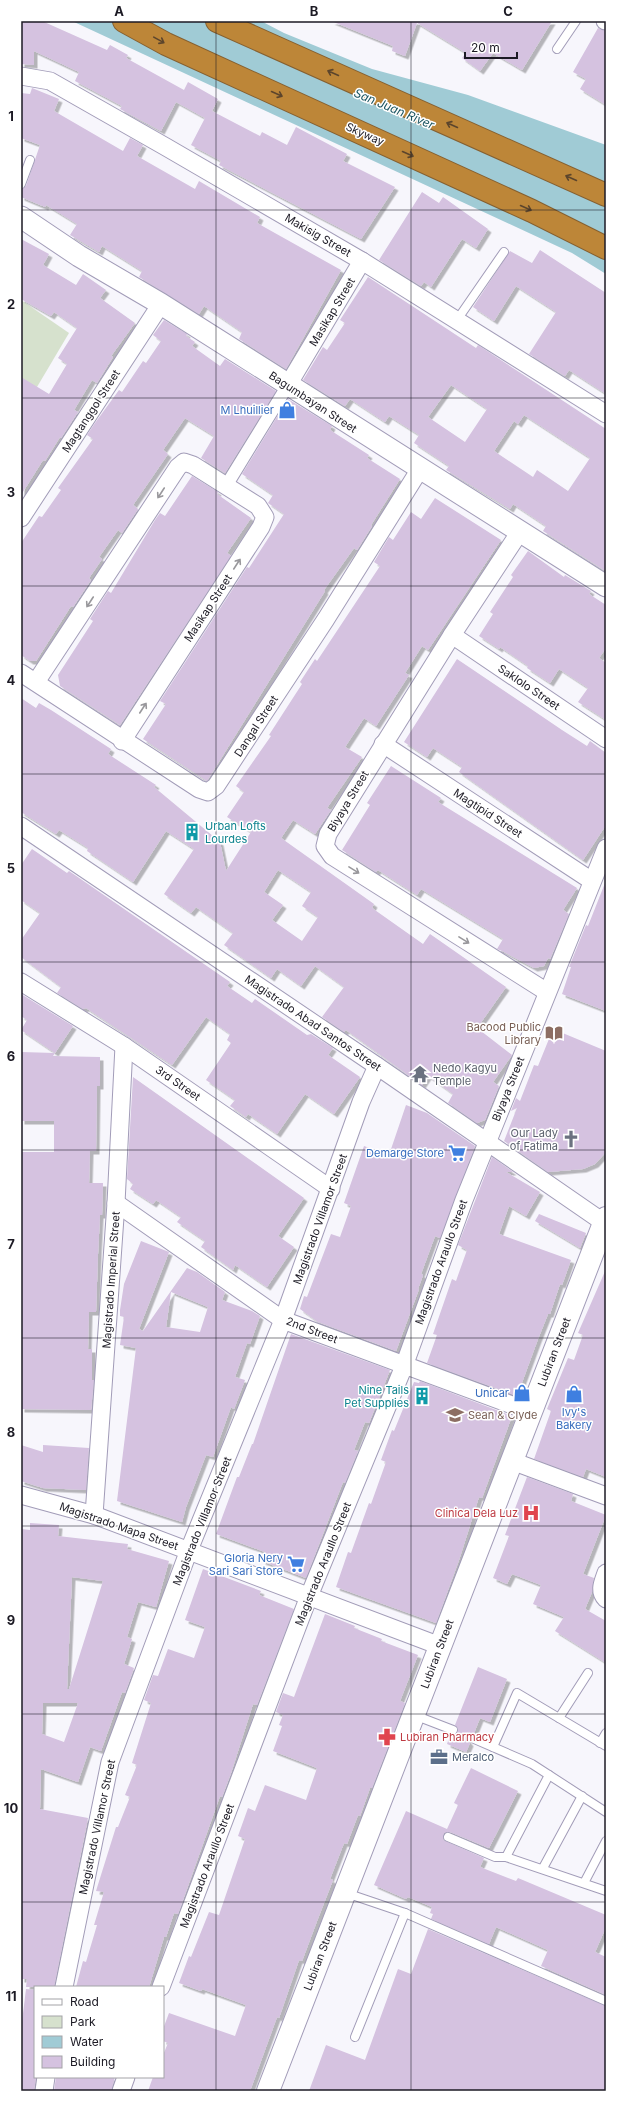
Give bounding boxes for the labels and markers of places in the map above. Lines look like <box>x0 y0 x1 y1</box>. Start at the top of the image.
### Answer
shop icon: M Lhuillier <box>277 400 297 420</box>
place label: M Lhuillier <box>221 403 274 417</box>
place label: Urban Lofts Lourdes <box>205 819 266 846</box>
building icon: Urban Lofts Lourdes <box>182 822 202 842</box>
place label: Bacood Public Library <box>466 1020 541 1047</box>
library icon: Bacood Public Library <box>544 1023 564 1043</box>
place label: Nedo Kagyu Temple <box>433 1061 497 1088</box>
temple icon: Nedo Kagyu Temple <box>410 1064 430 1084</box>
place label: Our Lady of Fatima <box>510 1126 558 1153</box>
church icon: Our Lady of Fatima <box>561 1129 581 1149</box>
supermarket icon: Demarge Store <box>447 1143 467 1163</box>
place label: Demarge Store <box>366 1146 444 1160</box>
place label: Nine Tails Pet Supplies <box>344 1383 409 1410</box>
shop icon: Unicar <box>512 1383 532 1403</box>
shop icon: Ivy's Bakery <box>564 1384 584 1404</box>
building icon: Nine Tails Pet Supplies <box>412 1386 432 1406</box>
place label: Unicar <box>475 1386 509 1400</box>
school or university icon: Sean & Clyde <box>445 1405 465 1425</box>
place label: Ivy's Bakery <box>556 1405 592 1432</box>
place label: Sean & Clyde <box>468 1408 537 1422</box>
hospital icon: Clinica Dela Luz <box>521 1503 541 1523</box>
place label: Clinica Dela Luz <box>435 1506 518 1520</box>
place label: Gloria Nery Sari Sari Store <box>209 1551 283 1578</box>
supermarket icon: Gloria Nery Sari Sari Store <box>286 1554 306 1574</box>
pharmacy icon: Lubiran Pharmacy <box>377 1727 397 1747</box>
place label: Lubiran Pharmacy <box>400 1730 494 1744</box>
office icon: Meralco <box>429 1747 449 1767</box>
place label: Meralco <box>452 1750 495 1764</box>

